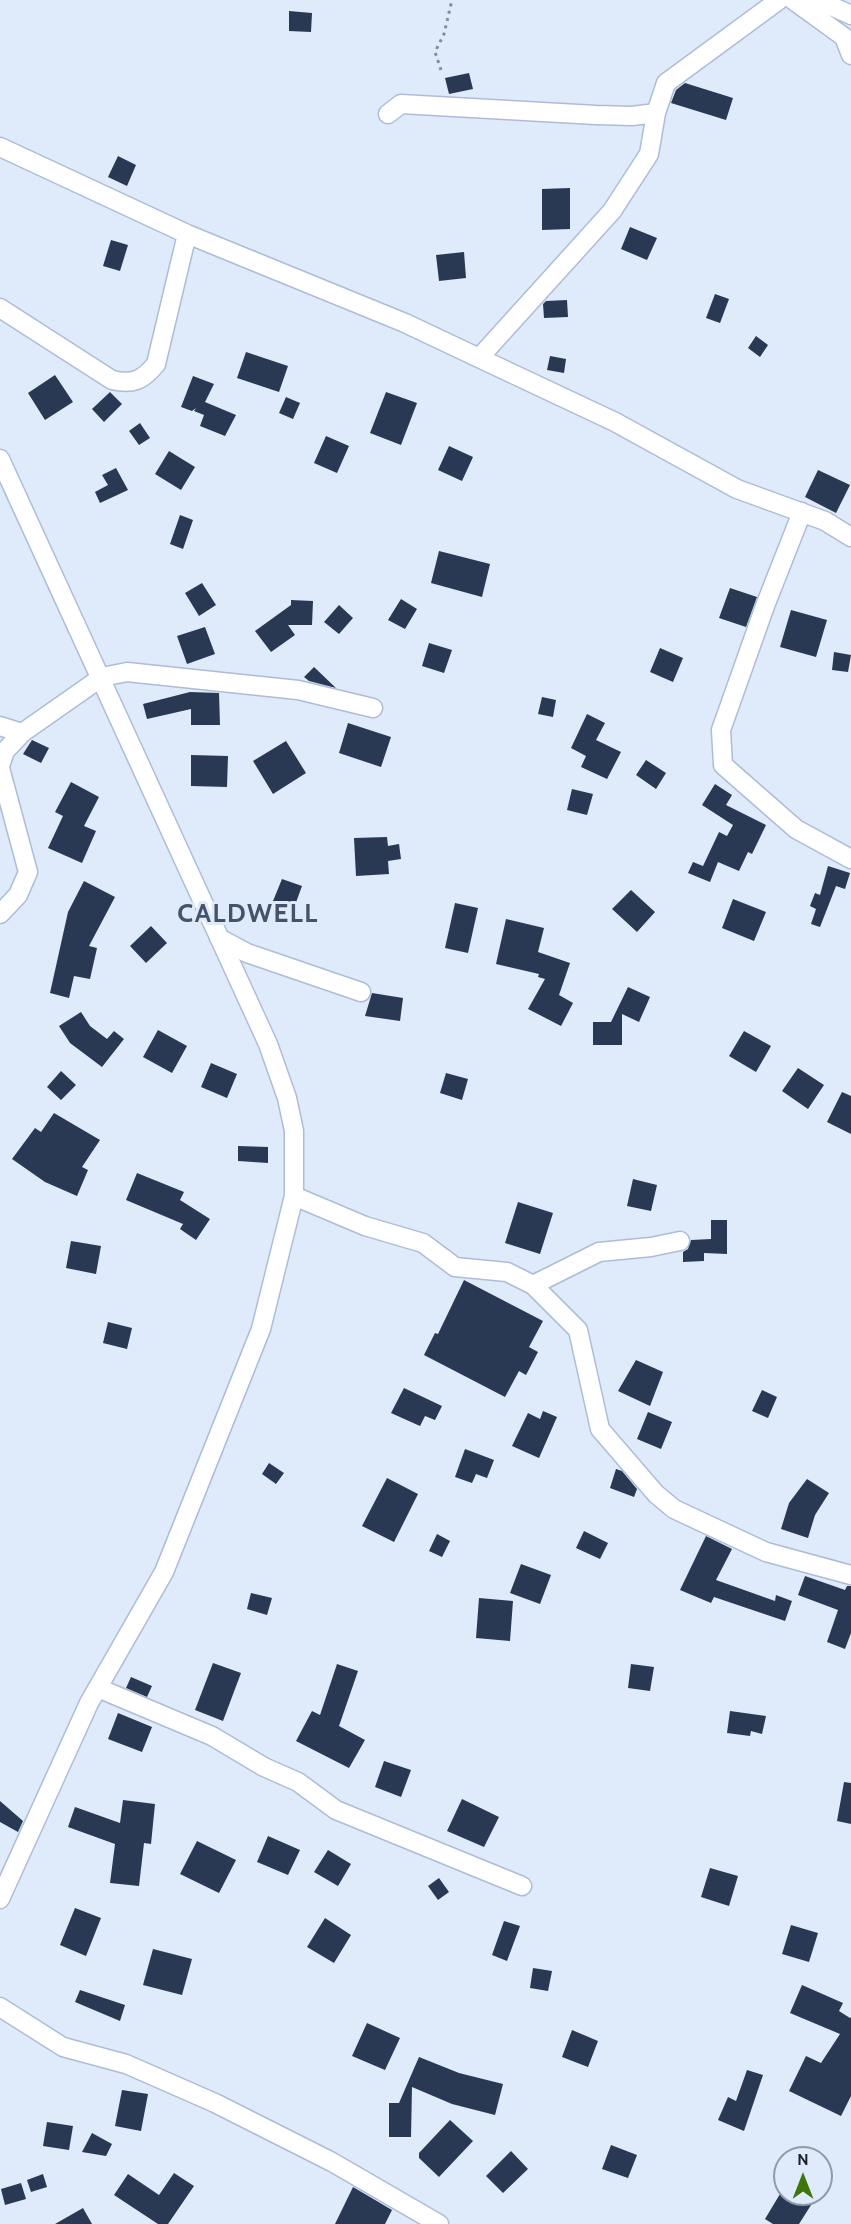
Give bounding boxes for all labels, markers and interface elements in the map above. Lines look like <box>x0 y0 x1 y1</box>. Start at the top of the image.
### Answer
district label: CALDWELL <box>177 898 319 930</box>
north arrow <box>773 2146 833 2206</box>
text: N <box>797 2150 809 2169</box>

